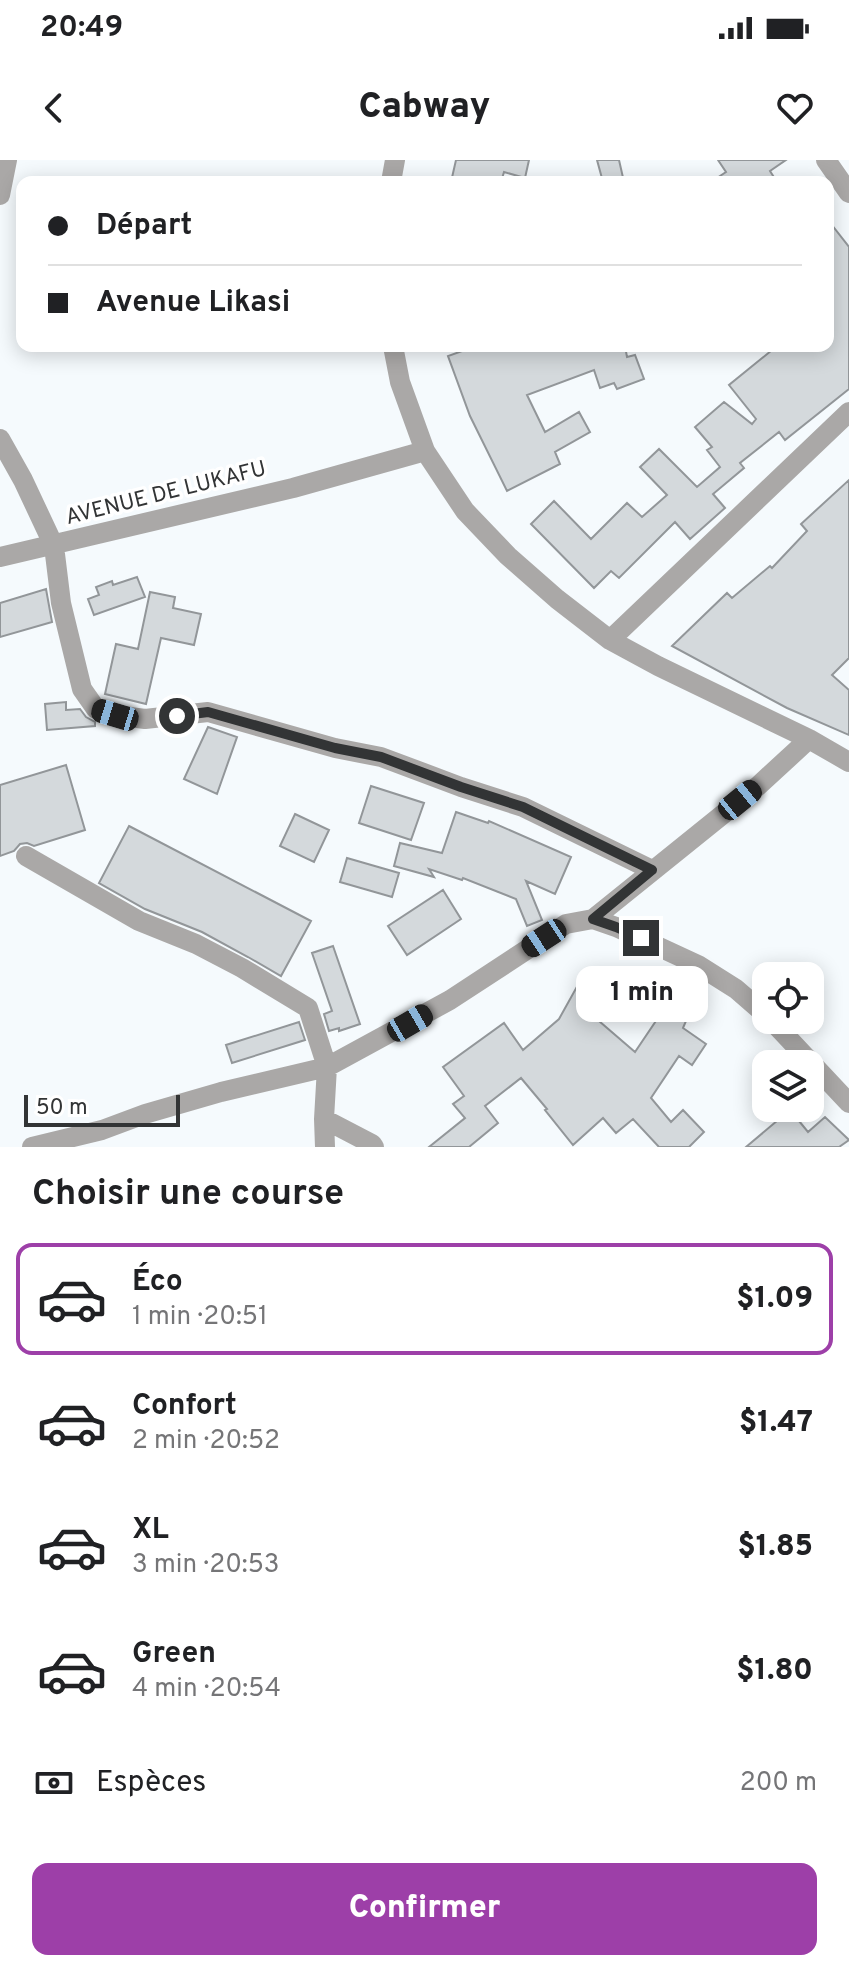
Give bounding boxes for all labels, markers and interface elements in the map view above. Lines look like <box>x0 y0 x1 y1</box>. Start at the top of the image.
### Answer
text: 20:49 <box>40 10 123 47</box>
text: Cabway <box>359 85 490 131</box>
icon: back <box>32 86 76 130</box>
icon: heart <box>773 86 817 130</box>
text: Départ <box>96 208 192 245</box>
text: Avenue Likasi <box>96 285 290 322</box>
street label: AVENUE DE LUKAFU <box>63 456 269 532</box>
car <box>89 697 141 733</box>
route start <box>159 698 195 734</box>
car <box>714 776 766 824</box>
car <box>517 915 571 961</box>
route end <box>623 920 659 956</box>
map controls <box>752 962 824 1122</box>
button: locate <box>752 962 824 1034</box>
callout: 1 min <box>575 966 707 1022</box>
text: 1 min <box>610 977 674 1010</box>
car <box>383 1001 437 1045</box>
button: layers <box>752 1050 824 1122</box>
scale bar <box>24 1091 180 1127</box>
text: 50 m <box>36 1095 88 1122</box>
text: Choisir une course <box>32 1172 344 1218</box>
icon: car <box>36 1263 108 1335</box>
text: Éco <box>132 1264 183 1301</box>
text: $1.09 <box>736 1281 813 1318</box>
text: 1 min · 20:51 <box>132 1301 268 1334</box>
icon: car <box>36 1387 108 1459</box>
text: Confort <box>132 1388 237 1425</box>
text: $1.47 <box>739 1405 813 1442</box>
text: 2 min · 20:52 <box>132 1425 280 1458</box>
icon: car <box>36 1511 108 1583</box>
text: XL <box>132 1512 169 1549</box>
text: $1.85 <box>737 1529 813 1566</box>
text: 3 min · 20:53 <box>132 1549 280 1582</box>
icon: car <box>36 1635 108 1707</box>
text: Green <box>132 1636 216 1673</box>
text: $1.80 <box>736 1653 813 1690</box>
text: 4 min · 20:54 <box>132 1673 281 1706</box>
icon: cash <box>32 1761 76 1805</box>
text: Espèces <box>96 1765 206 1802</box>
text: 200 m <box>740 1767 817 1800</box>
button: Confirmer <box>32 1863 817 1955</box>

